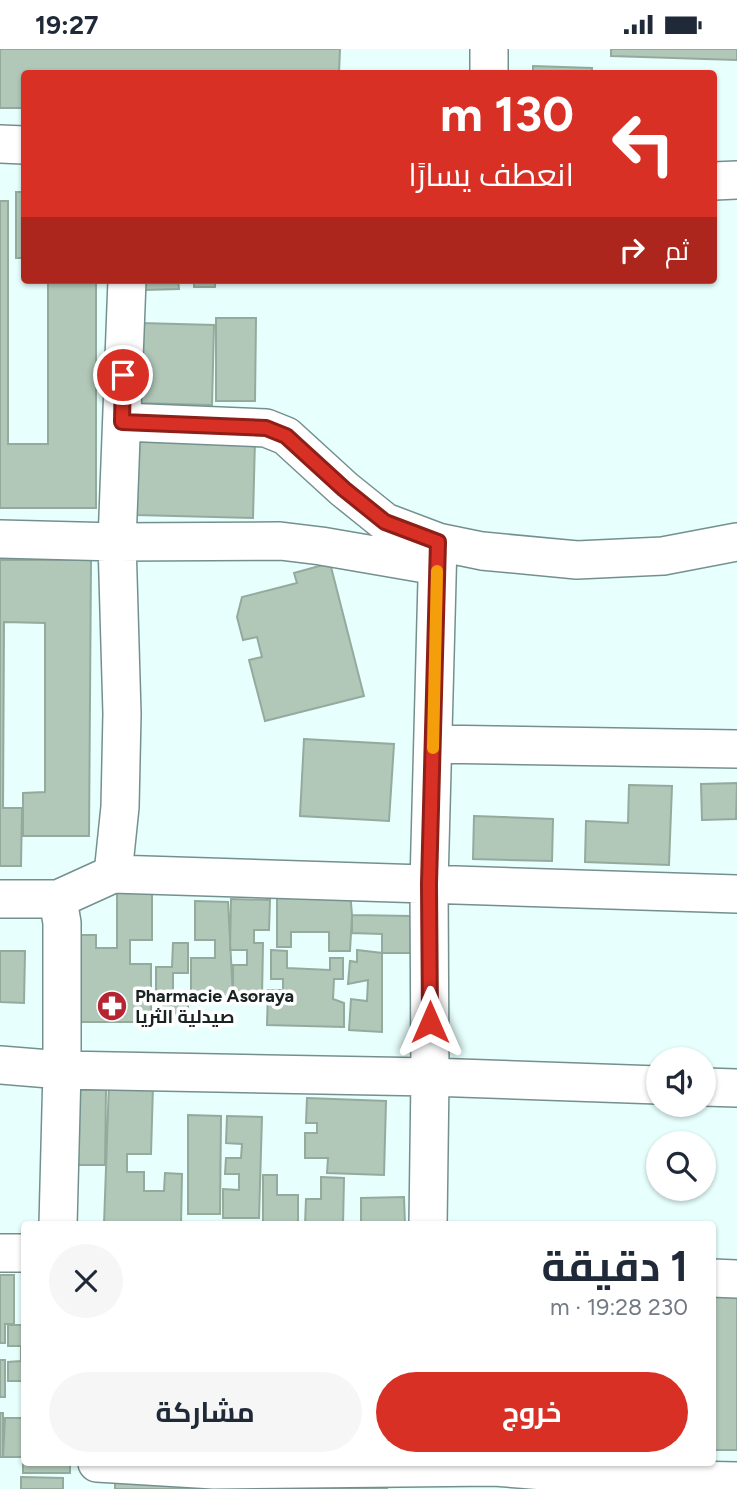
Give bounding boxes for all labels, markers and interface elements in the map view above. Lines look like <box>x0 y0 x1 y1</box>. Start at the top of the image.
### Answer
text: 19:27 <box>35 9 98 41</box>
text: 130 m <box>440 84 574 143</box>
icon: left <box>598 98 689 189</box>
text: انعطف يسارًا <box>408 156 574 194</box>
icon: right <box>613 231 651 269</box>
text: ثم <box>665 235 689 267</box>
pin <box>93 345 153 405</box>
icon: arrive <box>104 356 142 394</box>
place label: Pharmacie Asoraya صيدلية الثريا <box>135 985 294 1028</box>
position arrow <box>393 985 467 1059</box>
pharmacy icon: Pharmacie Asoraya صيدلية الثريا <box>95 989 129 1023</box>
map controls <box>646 1047 716 1201</box>
button: sound <box>646 1047 716 1117</box>
button: search <box>646 1131 716 1201</box>
text: 1 دقيقة <box>542 1241 688 1292</box>
button: close <box>49 1244 123 1318</box>
text: 230 m · 19:28 <box>550 1293 688 1321</box>
button: مشاركة <box>49 1372 362 1452</box>
button: خروج <box>376 1372 688 1452</box>

